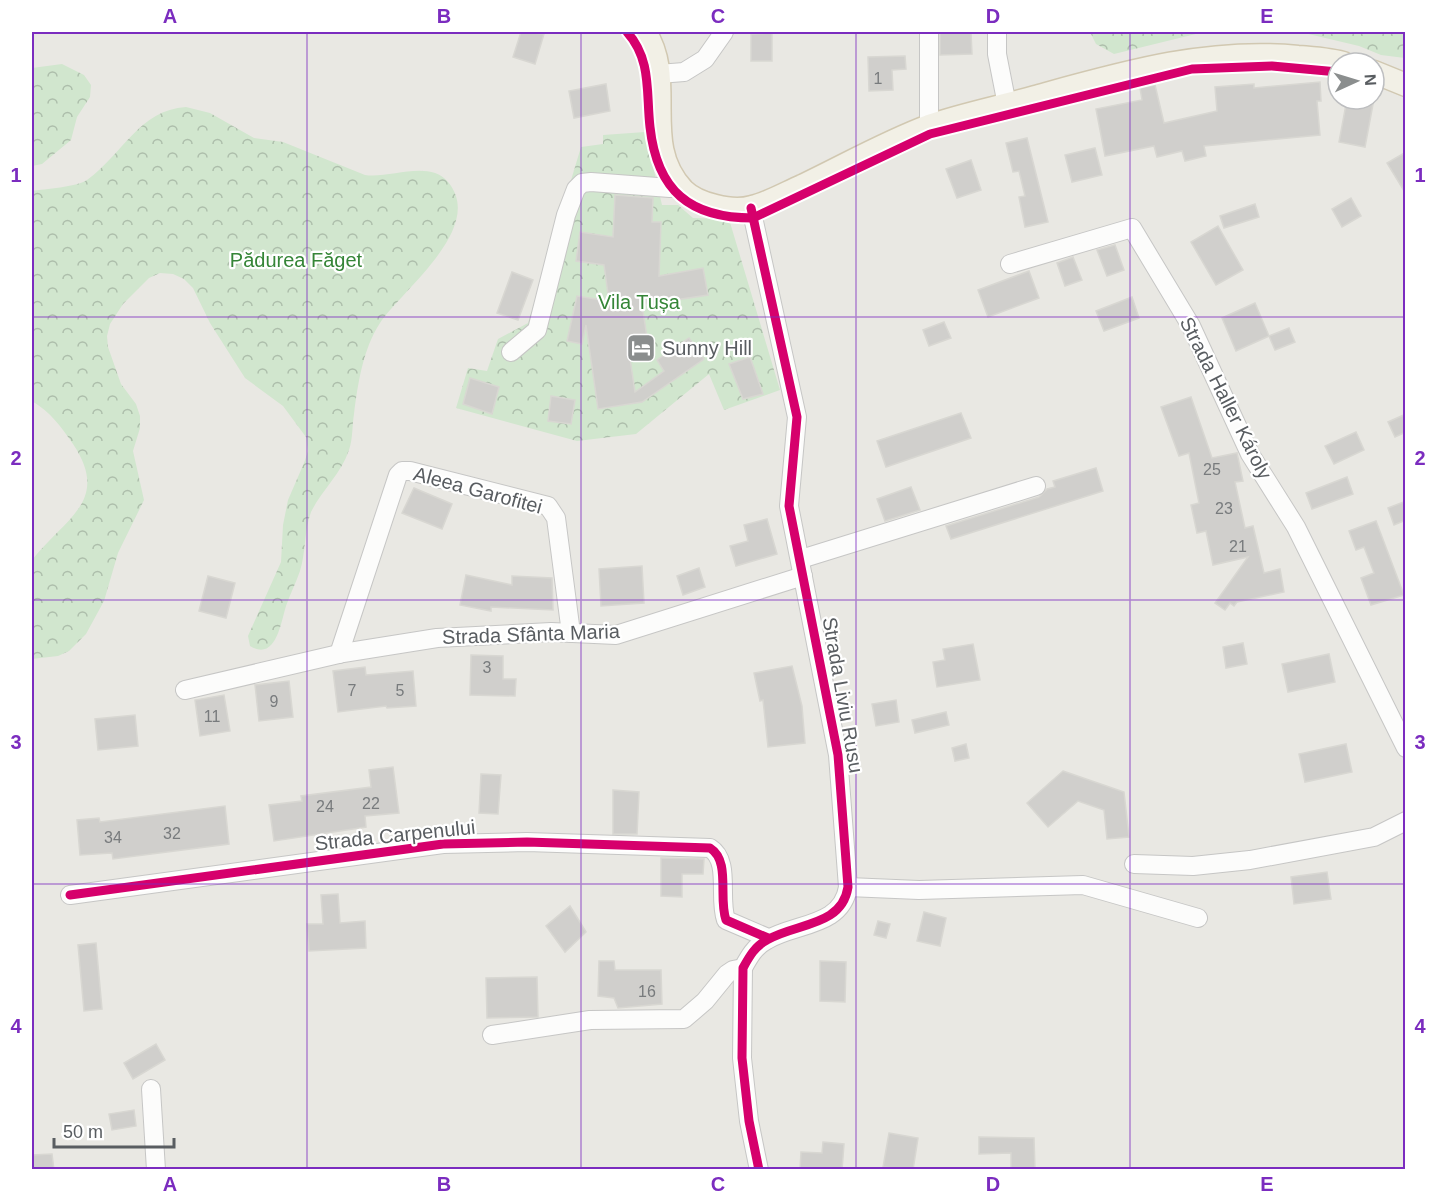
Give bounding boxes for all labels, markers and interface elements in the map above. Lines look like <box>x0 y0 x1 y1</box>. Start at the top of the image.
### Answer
text: A <box>163 5 177 27</box>
text: B <box>437 5 451 27</box>
text: C <box>711 5 725 27</box>
text: D <box>986 5 1000 27</box>
text: E <box>1260 5 1274 27</box>
north arrow <box>1326 51 1386 111</box>
house number: 1 <box>874 70 883 87</box>
text: N <box>1362 74 1379 86</box>
text: 1 <box>10 164 22 186</box>
text: 1 <box>1414 164 1426 186</box>
park label: Pădurea Făget <box>230 249 363 271</box>
park label: Vila Tușa <box>598 291 681 313</box>
street label: Strada Haller Károly <box>1176 313 1276 483</box>
hotel icon: Sunny Hill <box>625 332 657 364</box>
place label: Sunny Hill <box>662 337 752 359</box>
text: 2 <box>10 447 22 469</box>
text: 2 <box>1414 447 1426 469</box>
house number: 25 <box>1203 461 1221 478</box>
street label: Aleea Garofitei <box>411 462 545 518</box>
house number: 23 <box>1215 500 1233 517</box>
house number: 21 <box>1229 538 1247 555</box>
street label: Strada Liviu Rusu <box>818 615 868 775</box>
street label: Strada Sfânta Maria <box>442 620 621 648</box>
house number: 3 <box>483 659 492 676</box>
house number: 7 <box>348 682 357 699</box>
house number: 5 <box>396 682 405 699</box>
house number: 9 <box>270 693 279 710</box>
house number: 11 <box>204 708 220 725</box>
text: 3 <box>10 731 22 753</box>
text: 3 <box>1414 731 1426 753</box>
house number: 22 <box>362 795 380 812</box>
house number: 24 <box>316 798 334 815</box>
street label: Strada Carpenului <box>314 816 476 854</box>
house number: 32 <box>163 825 181 842</box>
house number: 34 <box>104 829 122 846</box>
house number: 16 <box>638 983 656 1000</box>
text: 4 <box>10 1015 22 1037</box>
text: 4 <box>1414 1015 1426 1037</box>
scale bar <box>54 1111 174 1149</box>
text: 50 m <box>63 1122 103 1142</box>
text: A <box>163 1173 177 1195</box>
text: B <box>437 1173 451 1195</box>
text: C <box>711 1173 725 1195</box>
text: D <box>986 1173 1000 1195</box>
text: E <box>1260 1173 1274 1195</box>

